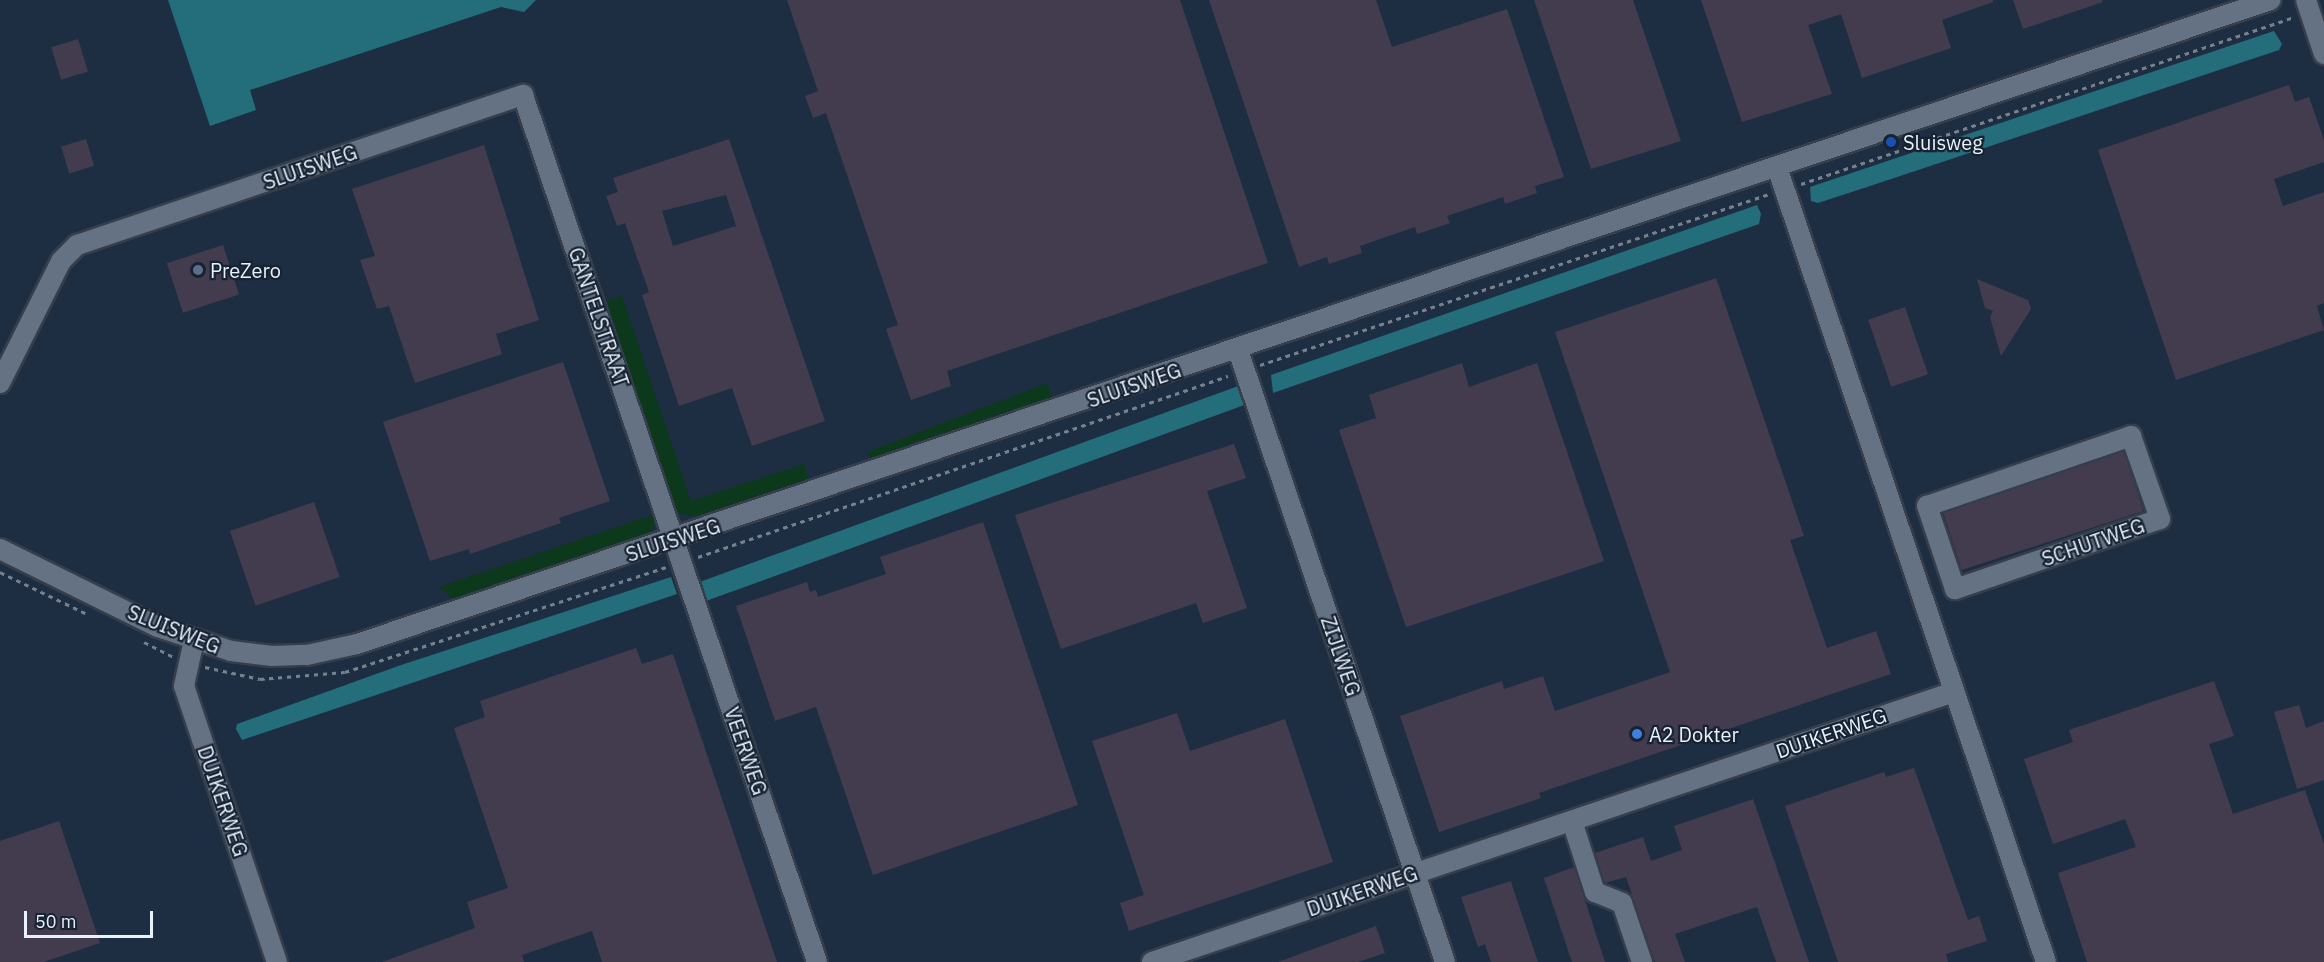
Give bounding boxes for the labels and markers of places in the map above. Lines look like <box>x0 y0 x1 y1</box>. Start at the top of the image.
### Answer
place label: Sluisweg <box>1903 130 1983 154</box>
marker: Sluisweg <box>1884 135 1898 149</box>
place label: PreZero <box>210 258 281 282</box>
marker: PreZero <box>191 263 205 277</box>
place label: A2 Dokter <box>1649 722 1739 746</box>
marker: A2 Dokter <box>1630 727 1644 741</box>

